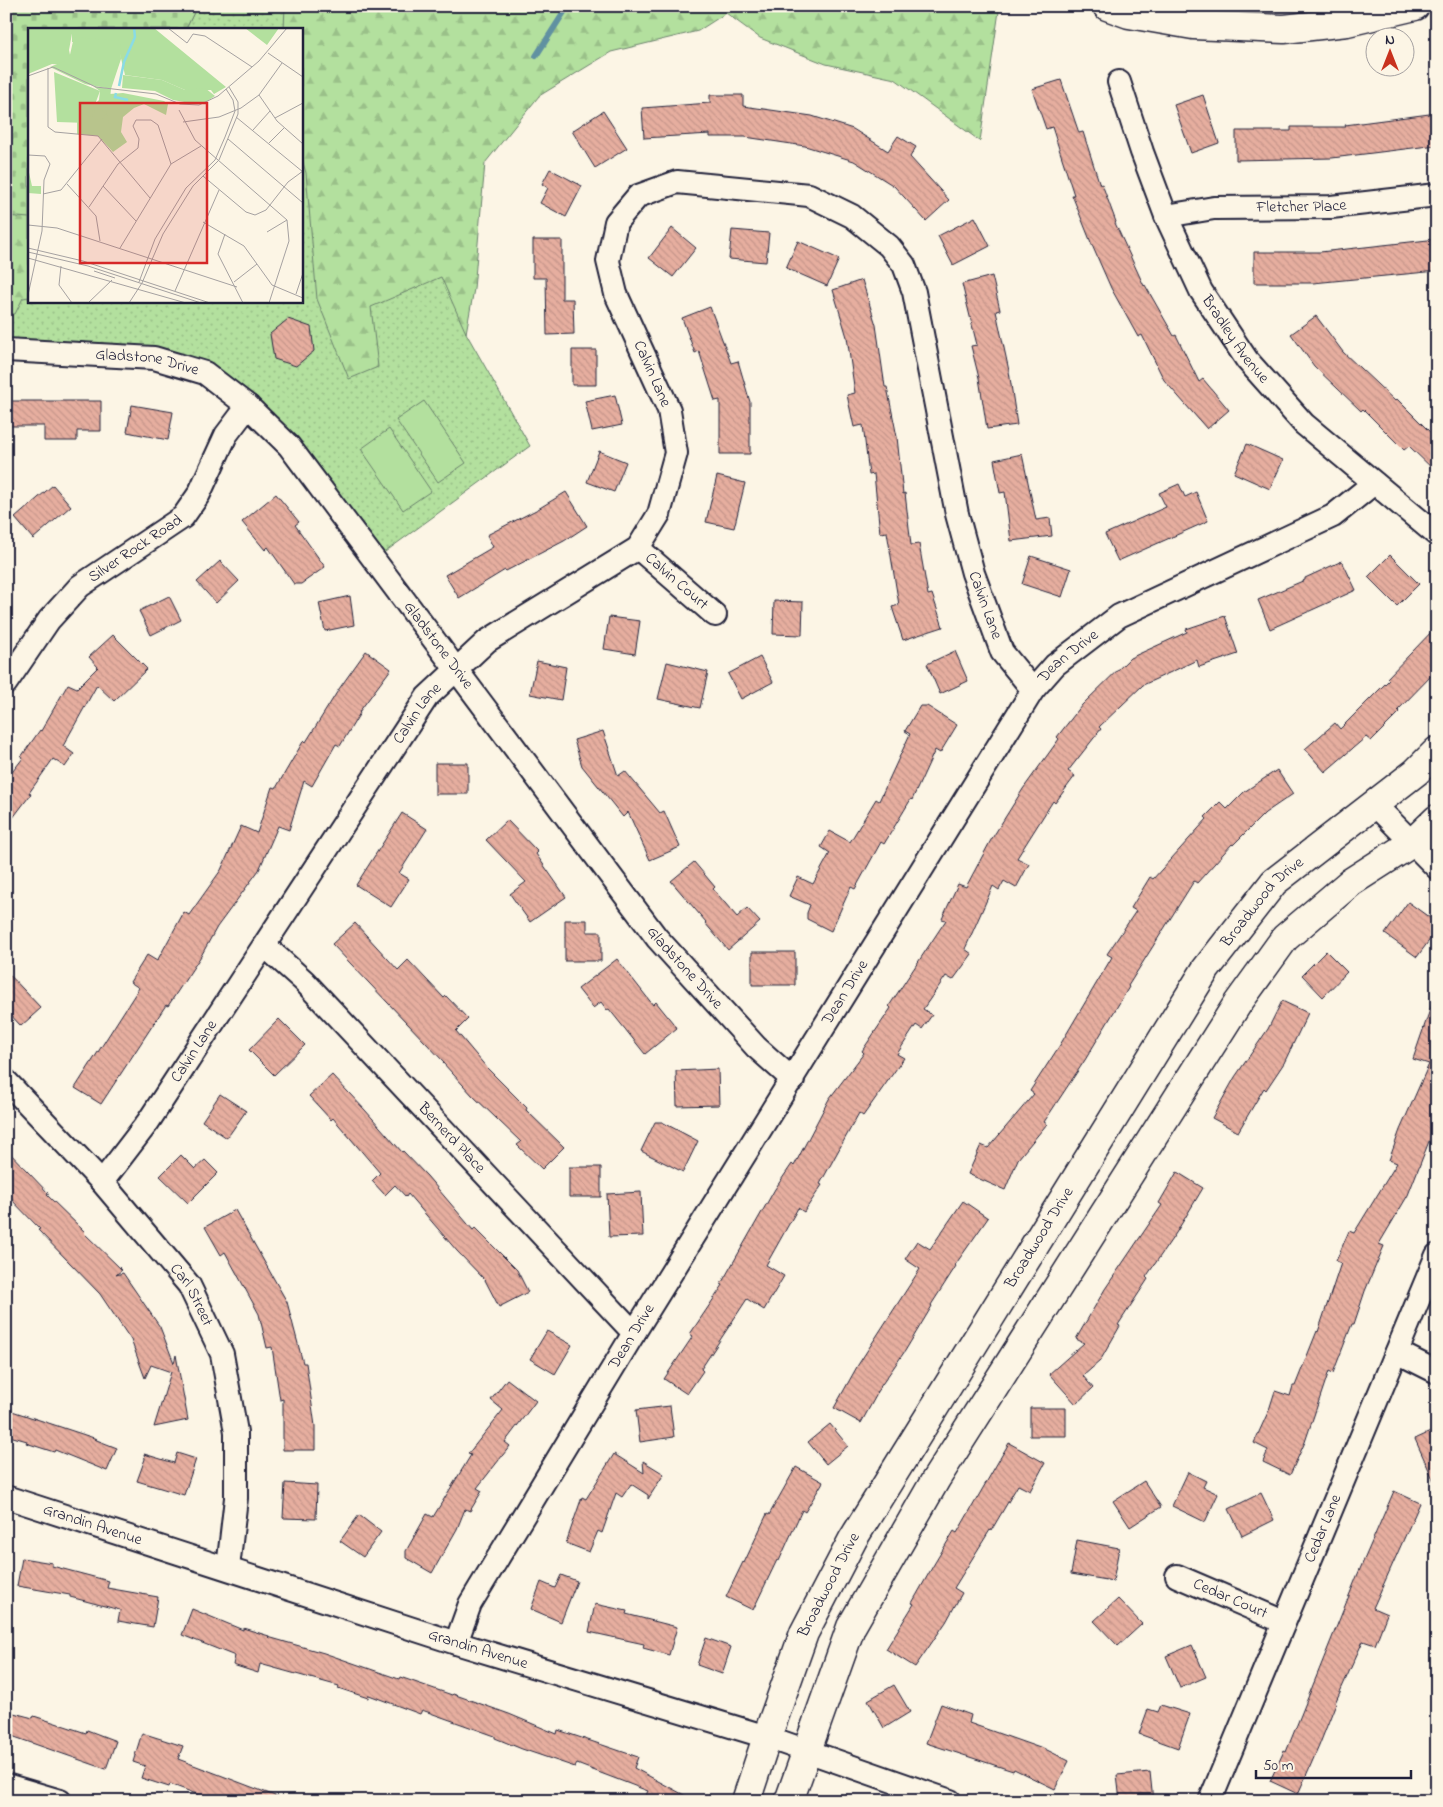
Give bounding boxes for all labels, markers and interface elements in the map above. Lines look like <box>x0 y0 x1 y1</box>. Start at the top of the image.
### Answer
inset map <box>28 28 302 302</box>
north arrow <box>1366 28 1416 78</box>
text: N <box>1385 30 1395 51</box>
street label: Fletcher Place <box>1255 193 1349 220</box>
street label: Bradley Avenue <box>1194 289 1275 390</box>
street label: Calvin Lane <box>627 337 678 412</box>
street label: Gladstone Drive <box>95 343 202 383</box>
street label: Silver Rock Road <box>84 509 187 589</box>
street label: Calvin Court <box>639 547 714 616</box>
street label: Calvin Lane <box>961 568 1009 644</box>
street label: Gladstone Drive <box>397 596 480 695</box>
street label: Dean Drive <box>1032 623 1104 689</box>
street label: Calvin Lane <box>387 676 448 749</box>
street label: Broadwood Drive <box>1215 851 1310 953</box>
street label: Gladstone Drive <box>640 921 729 1016</box>
street label: Dean Drive <box>815 954 875 1031</box>
street label: Calvin Lane <box>165 1015 224 1088</box>
street label: Bernerd Place <box>411 1097 492 1180</box>
street label: Broadwood Drive <box>998 1182 1080 1294</box>
street label: Carl Street <box>164 1258 219 1331</box>
street label: Dean Drive <box>602 1299 662 1375</box>
street label: Cedar Lane <box>1298 1490 1349 1567</box>
street label: Grandin Avenue <box>40 1498 146 1553</box>
street label: Broadwood Drive <box>791 1527 867 1642</box>
street label: Cedar Court <box>1189 1572 1272 1626</box>
street label: Grandin Avenue <box>425 1623 532 1676</box>
scale bar <box>1256 1747 1410 1779</box>
text: 50 m <box>1263 1755 1294 1777</box>

